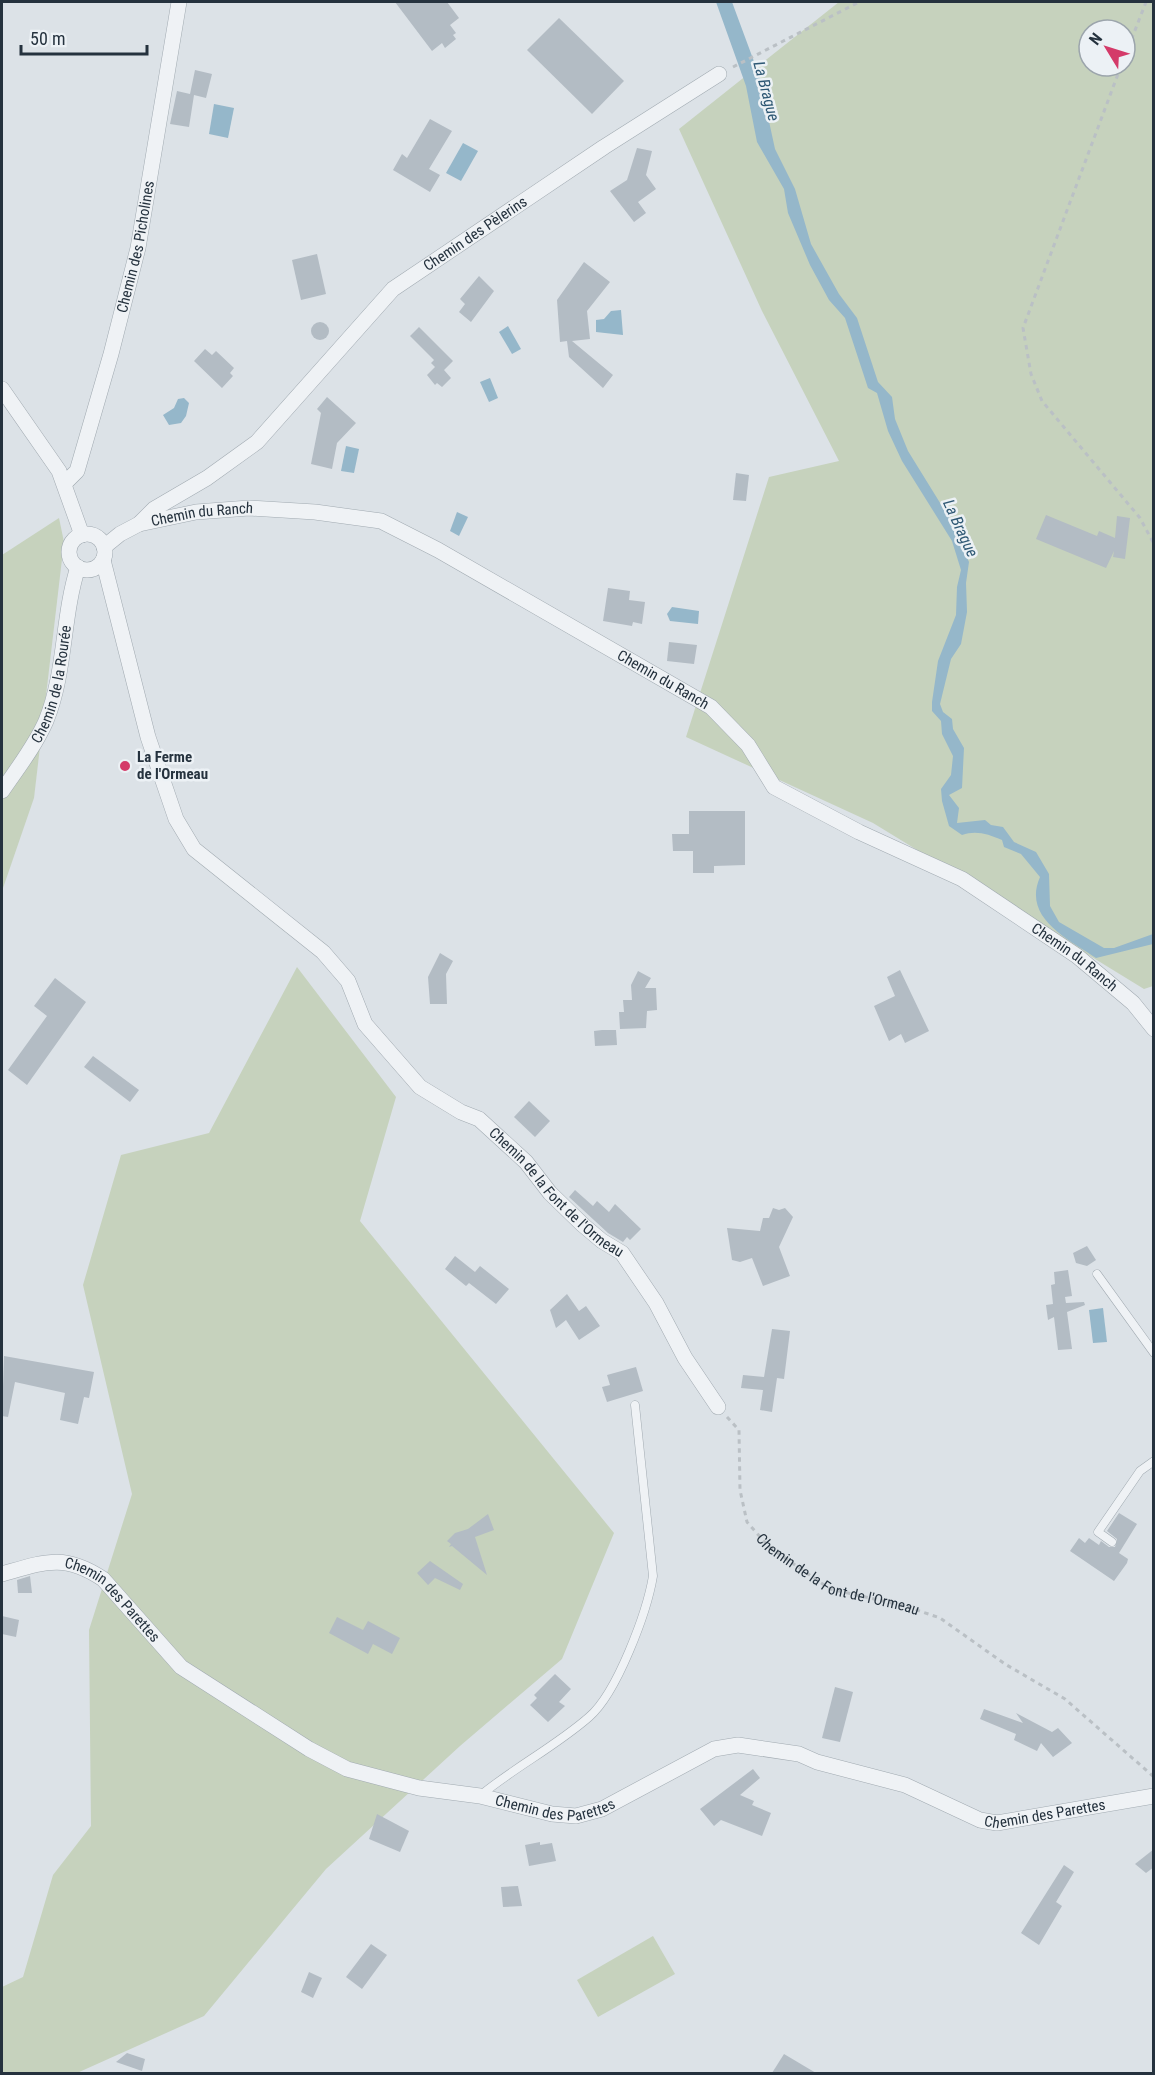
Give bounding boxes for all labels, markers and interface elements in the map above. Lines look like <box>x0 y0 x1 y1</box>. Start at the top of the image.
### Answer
scale bar <box>21 18 147 56</box>
north arrow <box>1077 18 1137 78</box>
text: 50 m <box>30 28 65 49</box>
text: N <box>1085 29 1106 49</box>
water label: La Brague <box>749 59 784 123</box>
street label: Chemin des Picholines <box>113 179 158 315</box>
street label: Chemin des Pèlerins <box>420 192 531 275</box>
water label: La Brague <box>939 496 982 560</box>
street label: Chemin du Ranch <box>149 499 254 530</box>
street label: Chemin de la Rourée <box>27 624 75 746</box>
street label: Chemin du Ranch <box>614 646 712 713</box>
place label: La Ferme de l'Ormeau <box>137 748 208 783</box>
marker: La Ferme de l'Ormeau <box>118 759 132 773</box>
street label: Chemin du Ranch <box>1028 919 1121 995</box>
street label: Chemin de la Font de l'Ormeau <box>485 1124 627 1261</box>
street label: Chemin de la Font de l'Ormeau <box>752 1530 922 1619</box>
street label: Chemin des Parettes <box>63 1554 164 1646</box>
street label: Chemin des Parettes <box>493 1791 618 1825</box>
street label: Chemin des Parettes <box>983 1795 1107 1832</box>

